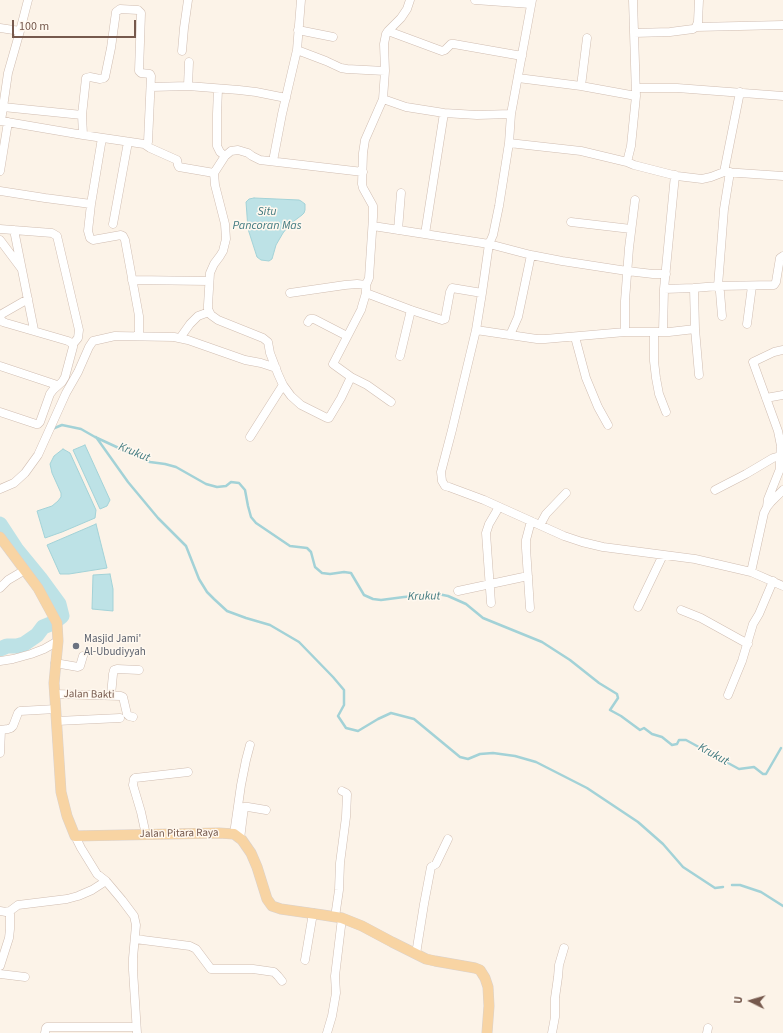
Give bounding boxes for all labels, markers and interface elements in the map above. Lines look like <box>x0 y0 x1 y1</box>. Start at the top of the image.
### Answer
scale bar <box>14 12 138 38</box>
text: 100 m <box>19 18 49 35</box>
water label: Situ Pancoran Mas <box>232 205 302 233</box>
water label: Krukut <box>116 440 152 466</box>
water label: Krukut <box>407 590 441 604</box>
place label: Masjid Jami' Al-Ubudiyyah <box>84 633 146 659</box>
marker: Masjid Jami' Al-Ubudiyyah <box>71 641 81 651</box>
street label: Jalan Bakti <box>63 688 115 702</box>
water label: Krukut <box>695 741 731 769</box>
street label: Jalan Pitara Raya <box>139 827 219 841</box>
north arrow <box>731 981 771 1021</box>
text: U <box>731 996 746 1004</box>

